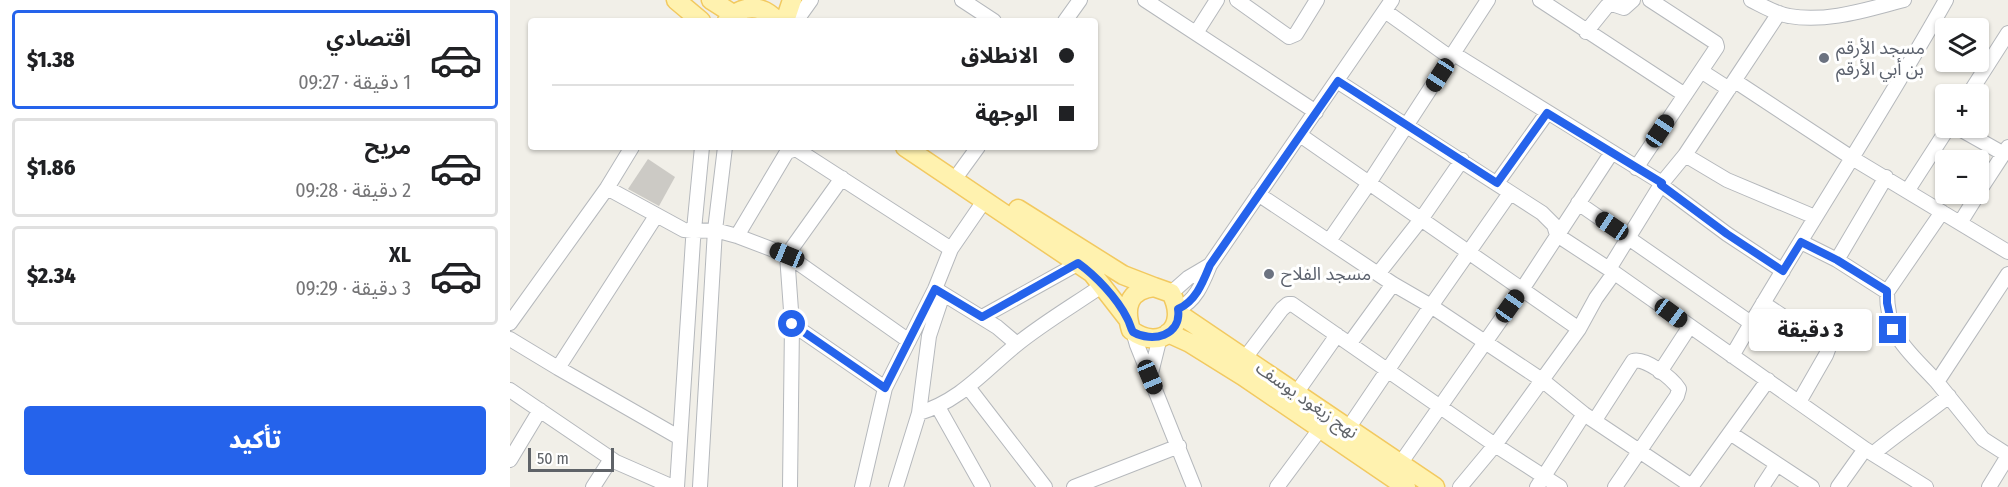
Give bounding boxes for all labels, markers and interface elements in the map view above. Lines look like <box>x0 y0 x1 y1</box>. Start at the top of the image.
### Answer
map controls <box>1935 18 1989 204</box>
button: layers <box>1935 18 1989 72</box>
text: اقتصادي <box>326 25 411 52</box>
icon: car <box>429 33 483 87</box>
place label: مسجد الأرقم بن أبي الأرقم <box>1836 37 1925 82</box>
text: الانطلاق <box>961 42 1038 69</box>
text: $1.38 <box>27 46 75 73</box>
marker: مسجد الأرقم بن أبي الأرقم <box>1817 51 1831 65</box>
car <box>1423 55 1457 95</box>
text: 1 دقيقة · 09:27 <box>298 70 411 94</box>
button: + <box>1935 84 1989 138</box>
text: الوجهة <box>975 100 1038 127</box>
car <box>1642 111 1678 151</box>
text: مريح <box>365 133 411 160</box>
icon: car <box>429 141 483 195</box>
button: − <box>1935 150 1989 204</box>
text: $1.86 <box>27 154 75 181</box>
text: 2 دقيقة · 09:28 <box>295 178 411 202</box>
car <box>1592 208 1632 244</box>
car <box>767 240 807 270</box>
text: XL <box>389 241 411 268</box>
icon: car <box>429 249 483 303</box>
text: $2.34 <box>27 262 76 289</box>
place label: مسجد الفلاح <box>1281 263 1371 287</box>
marker: مسجد الفلاح <box>1262 267 1276 281</box>
text: 3 دقيقة · 09:29 <box>295 276 411 300</box>
car <box>1492 286 1528 326</box>
car <box>1651 295 1691 331</box>
callout: 3 دقيقة <box>1749 309 1872 351</box>
route start <box>778 310 805 337</box>
route end <box>1879 316 1906 343</box>
text: 3 دقيقة <box>1778 318 1843 342</box>
car <box>1135 357 1165 397</box>
street label: نهج زيغود يوسف <box>1250 357 1362 445</box>
button: تأكيد <box>24 406 486 475</box>
scale bar <box>528 445 614 472</box>
text: 50 m <box>537 449 569 468</box>

